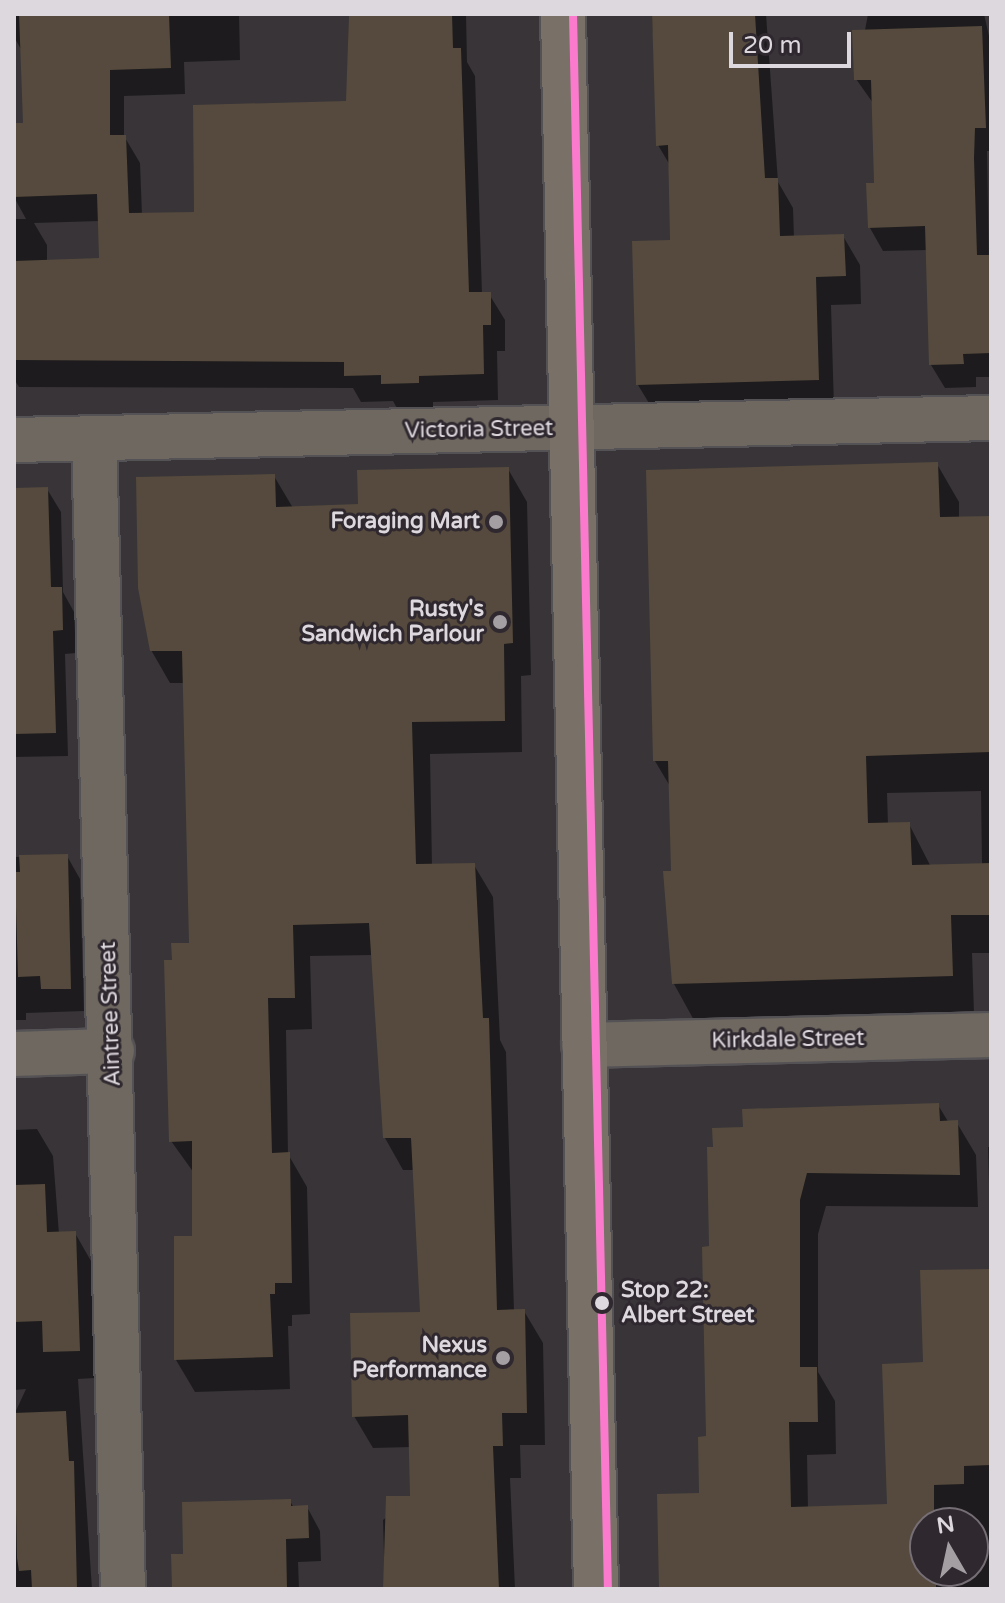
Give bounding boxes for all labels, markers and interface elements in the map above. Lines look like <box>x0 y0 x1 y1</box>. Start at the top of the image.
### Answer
scale bar <box>733 16 855 66</box>
text: 20 m <box>743 31 801 60</box>
street label: Victoria Street <box>404 416 554 444</box>
place label: Foraging Mart <box>331 509 480 535</box>
marker: Foraging Mart <box>487 513 505 531</box>
place label: Rusty's Sandwich Parlour <box>301 596 484 648</box>
marker: Rusty's Sandwich Parlour <box>491 613 509 631</box>
street label: Aintree Street <box>95 941 127 1087</box>
street label: Kirkdale Street <box>711 1025 865 1055</box>
place label: Stop 22: Albert Street <box>621 1277 755 1328</box>
marker: Stop 22: Albert Street <box>590 1291 614 1315</box>
place label: Nexus Performance <box>352 1332 487 1384</box>
marker: Nexus Performance <box>494 1349 512 1367</box>
north arrow <box>909 1507 989 1587</box>
text: N <box>935 1511 956 1539</box>

